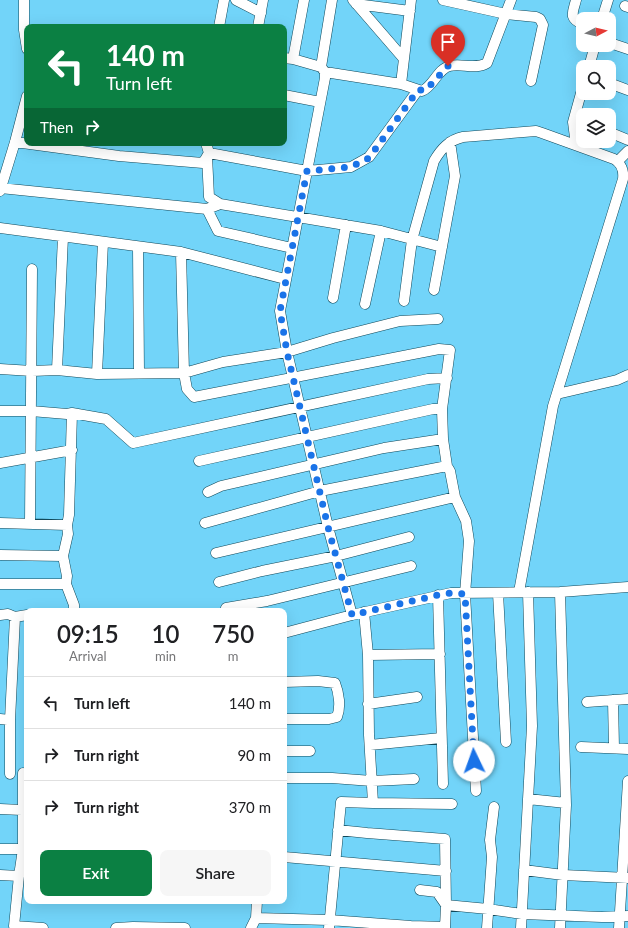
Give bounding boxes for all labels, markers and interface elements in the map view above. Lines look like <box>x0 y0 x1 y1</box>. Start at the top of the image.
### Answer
north arrow <box>576 12 616 52</box>
map controls <box>576 12 616 148</box>
pin <box>431 25 465 66</box>
icon: arrive <box>437 31 459 53</box>
text: 140 m <box>106 38 185 72</box>
icon: left <box>40 40 92 92</box>
button: search <box>576 60 616 100</box>
text: Turn left <box>106 72 172 94</box>
button: layers <box>576 108 616 148</box>
icon: right <box>81 116 103 138</box>
text: Then <box>40 118 73 136</box>
text: 09:15 <box>57 619 119 648</box>
text: 10 <box>152 619 179 648</box>
text: 750 <box>212 619 254 648</box>
text: Arrival <box>69 648 107 664</box>
text: min <box>155 648 176 664</box>
text: m <box>228 648 239 664</box>
icon: left <box>40 692 62 714</box>
text: Turn left <box>74 694 130 712</box>
text: 140 m <box>229 694 271 712</box>
position arrow <box>453 740 495 782</box>
icon: right <box>40 744 62 766</box>
text: Turn right <box>74 746 139 764</box>
text: 90 m <box>237 746 271 764</box>
icon: right <box>40 796 62 818</box>
text: Turn right <box>74 798 139 816</box>
text: 370 m <box>229 798 271 816</box>
button: Exit <box>40 850 152 896</box>
button: Share <box>160 850 271 896</box>

